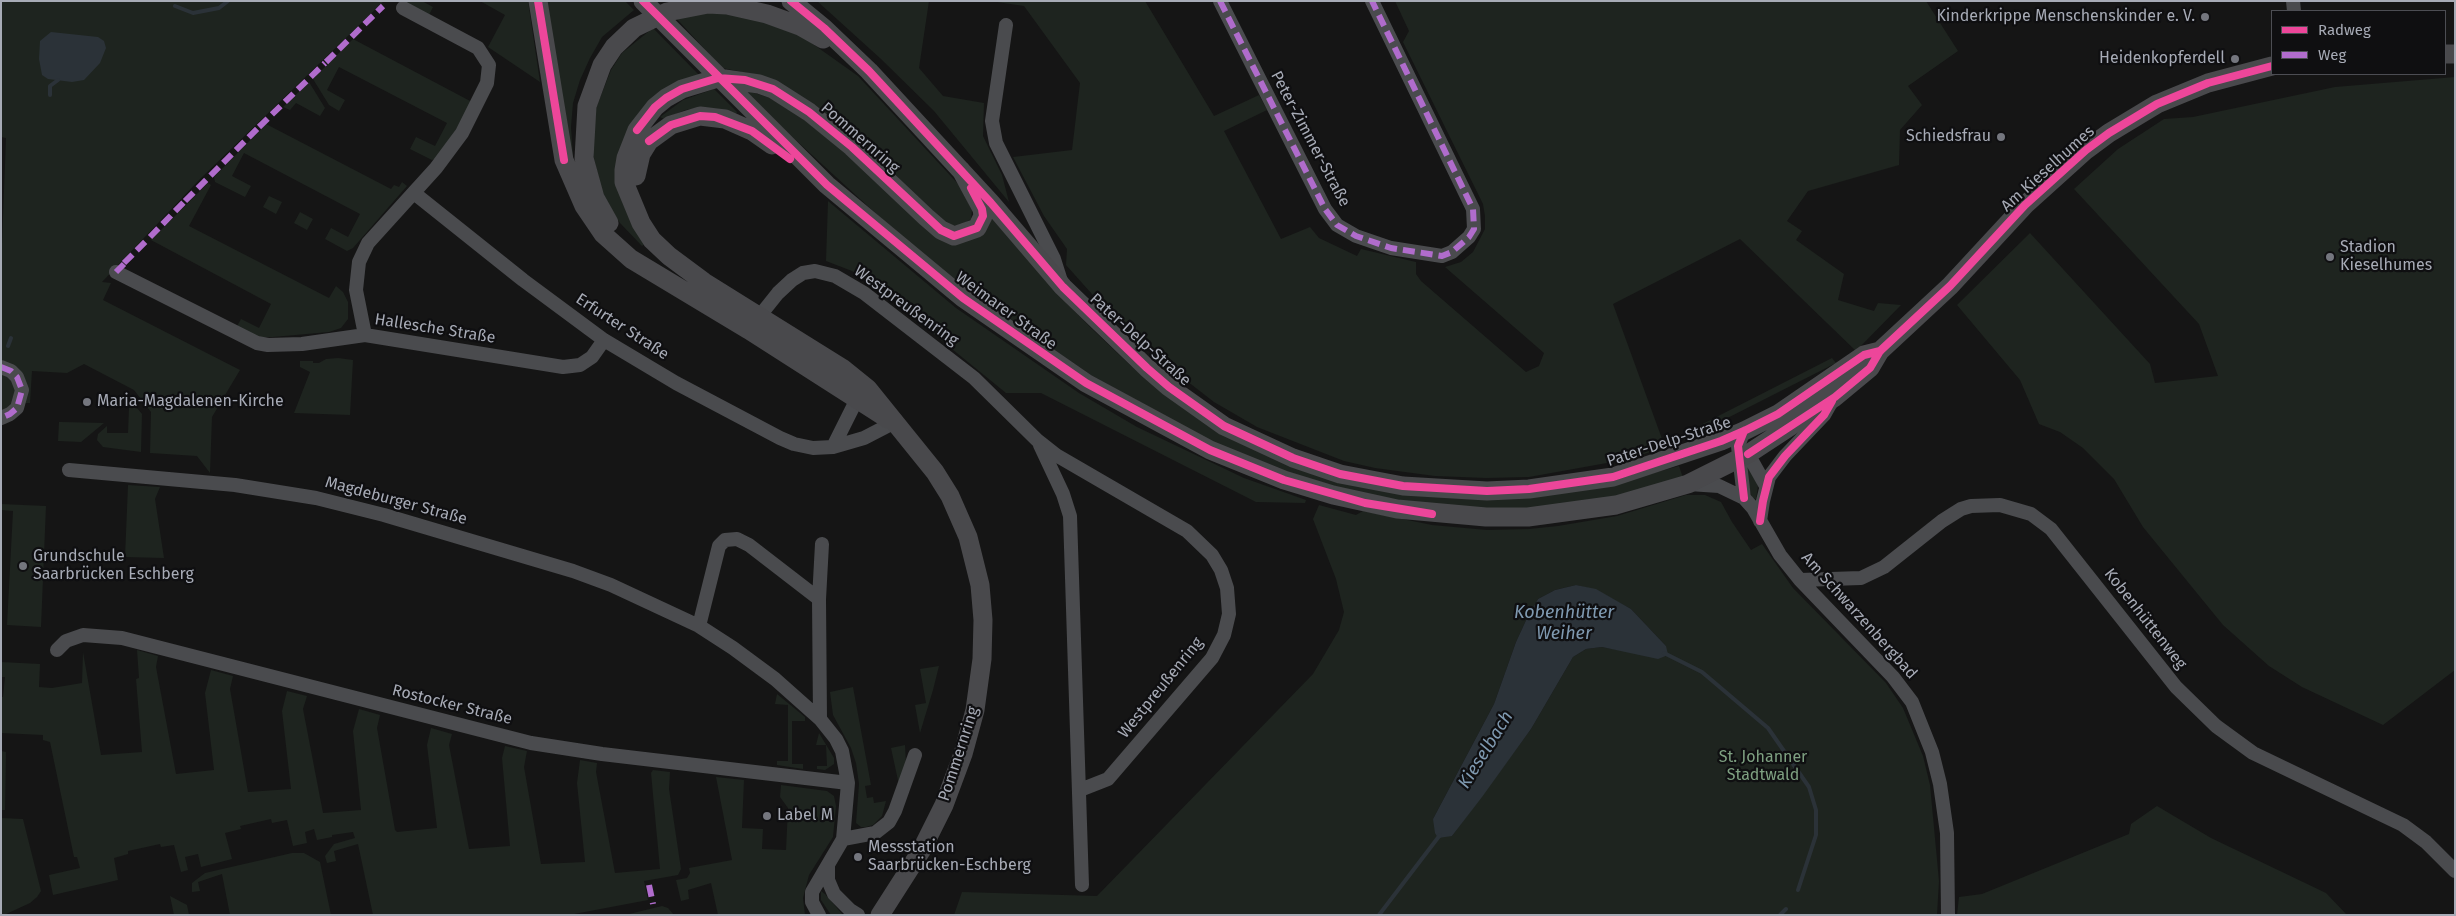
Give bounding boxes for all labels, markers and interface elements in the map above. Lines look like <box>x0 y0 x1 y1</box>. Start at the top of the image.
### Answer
place label: Kinderkrippe Menschenskinder e. V. <box>1936 7 2195 27</box>
legend <box>2271 10 2446 75</box>
marker: Kinderkrippe Menschenskinder e. V. <box>2199 11 2211 23</box>
text: Radweg <box>2318 21 2371 39</box>
text: Weg <box>2318 46 2346 64</box>
place label: Heidenkopferdell <box>2099 49 2225 69</box>
marker: Heidenkopferdell <box>2229 53 2241 65</box>
street label: Peter-Zimmer-Straße <box>1266 68 1354 210</box>
street label: Pommernring <box>817 99 903 177</box>
street label: Am Kieselhumes <box>1997 122 2099 216</box>
place label: Schiedsfrau <box>1906 127 1991 147</box>
marker: Schiedsfrau <box>1995 131 2007 143</box>
place label: Stadion Kieselhumes <box>2340 238 2432 276</box>
marker: Stadion Kieselhumes <box>2324 251 2336 263</box>
street label: Westpreußenring <box>850 262 962 350</box>
street label: Weimarer Straße <box>952 268 1060 354</box>
street label: Erfurter Straße <box>572 290 672 364</box>
street label: Pater-Delp-Straße <box>1085 290 1195 390</box>
street label: Hallesche Straße <box>373 310 497 348</box>
place label: Maria-Magdalenen-Kirche <box>97 392 284 412</box>
marker: Maria-Magdalenen-Kirche <box>81 396 93 408</box>
street label: Pater-Delp-Straße <box>1604 413 1734 471</box>
street label: Magdeburger Straße <box>323 473 469 529</box>
place label: Grundschule Saarbrücken Eschberg <box>33 547 194 585</box>
street label: Am Schwarzenbergbad <box>1797 549 1921 683</box>
marker: Grundschule Saarbrücken Eschberg <box>17 560 29 572</box>
street label: Kobenhüttenweg <box>2100 565 2190 673</box>
water label: Kobenhütter Weiher <box>1514 602 1614 644</box>
street label: Westpreußenring <box>1114 634 1208 742</box>
street label: Rostocker Straße <box>390 681 514 729</box>
street label: Pommernring <box>935 704 983 804</box>
water label: Kieselbach <box>1454 707 1518 793</box>
park label: St. Johanner Stadtwald <box>1719 748 1807 786</box>
place label: Label M <box>777 806 833 826</box>
marker: Label M <box>761 810 773 822</box>
place label: Messstation Saarbrücken-Eschberg <box>868 838 1031 876</box>
marker: Messstation Saarbrücken-Eschberg <box>852 851 864 863</box>

